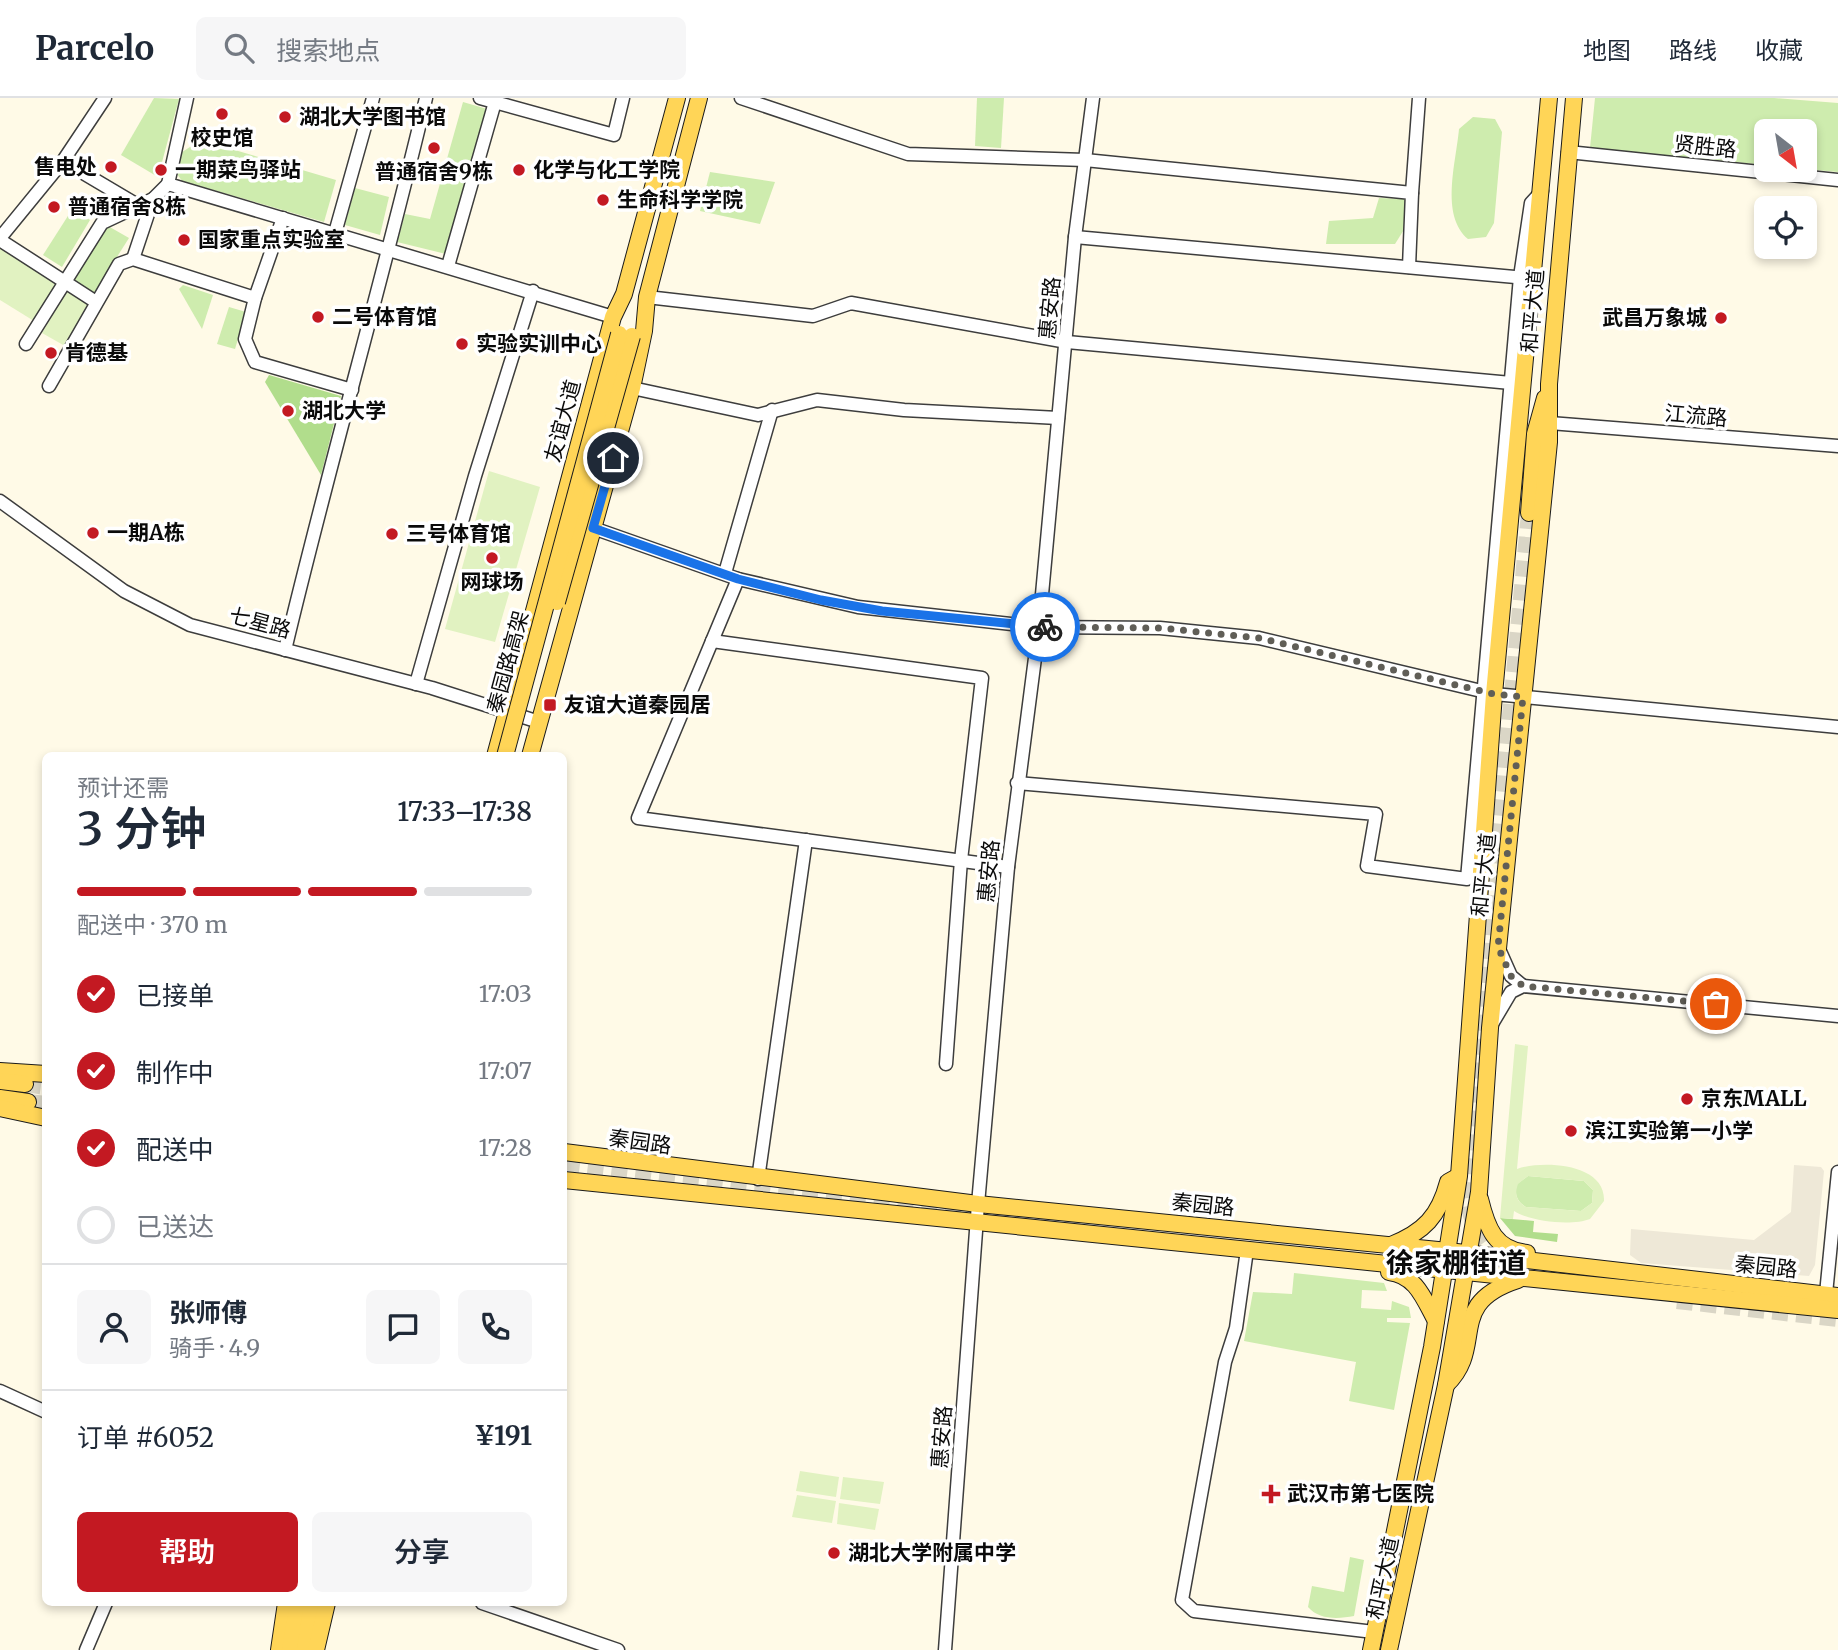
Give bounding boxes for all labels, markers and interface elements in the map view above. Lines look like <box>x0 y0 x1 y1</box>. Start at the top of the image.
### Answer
search box <box>196 17 686 80</box>
text: Parcelo <box>35 28 154 69</box>
icon: search <box>220 29 258 67</box>
text: 搜索地点 <box>276 34 380 67</box>
text: 地图 <box>1583 35 1631 66</box>
text: 路线 <box>1669 35 1717 66</box>
text: 收藏 <box>1755 35 1803 66</box>
place label: 湖北大学图书馆 <box>299 103 446 130</box>
marker: 校史馆 <box>214 106 230 122</box>
marker: 湖北大学图书馆 <box>277 109 293 125</box>
north arrow <box>1754 119 1816 182</box>
map controls <box>1754 119 1817 259</box>
place label: 校史馆 <box>191 124 254 151</box>
street label: 贤胜路 <box>1672 130 1738 163</box>
marker: 普通宿舍9栋 <box>426 140 442 156</box>
place label: 售电处 <box>34 153 97 180</box>
place label: 一期菜鸟驿站 <box>175 156 301 183</box>
place label: 化学与化工学院 <box>533 156 680 183</box>
place label: 普通宿舍9栋 <box>375 158 493 185</box>
marker: 售电处 <box>103 159 119 175</box>
marker: 一期菜鸟驿站 <box>153 162 169 178</box>
marker: 化学与化工学院 <box>511 162 527 178</box>
place label: 生命科学学院 <box>617 186 743 213</box>
marker: 生命科学学院 <box>595 192 611 208</box>
place label: 普通宿舍8栋 <box>68 193 186 220</box>
button: locate <box>1754 196 1817 259</box>
marker: 普通宿舍8栋 <box>46 199 62 215</box>
place label: 国家重点实验室 <box>198 226 345 253</box>
marker: 国家重点实验室 <box>176 232 192 248</box>
street label: 和平大道 <box>1515 268 1550 354</box>
street label: 惠安路 <box>1033 275 1066 341</box>
place label: 二号体育馆 <box>332 303 437 330</box>
place label: 武昌万象城 <box>1602 304 1707 331</box>
marker: 二号体育馆 <box>310 309 326 325</box>
marker: 武昌万象城 <box>1713 310 1729 326</box>
place label: 实验实训中心 <box>476 330 602 357</box>
marker: 实验实训中心 <box>454 336 470 352</box>
place label: 肯德基 <box>65 339 128 366</box>
marker: 肯德基 <box>43 345 59 361</box>
street label: 友谊大道 <box>539 377 586 465</box>
place label: 湖北大学 <box>302 397 386 424</box>
street label: 江流路 <box>1663 399 1729 432</box>
marker: 湖北大学 <box>280 403 296 419</box>
pin <box>583 428 643 488</box>
icon: home <box>594 439 632 477</box>
place label: 一期A栋 <box>107 519 185 546</box>
place label: 三号体育馆 <box>406 520 511 547</box>
marker: 一期A栋 <box>85 525 101 541</box>
marker: 三号体育馆 <box>384 526 400 542</box>
marker: 网球场 <box>484 550 500 566</box>
place label: 网球场 <box>461 568 524 595</box>
courier <box>1010 592 1080 662</box>
street label: 七星路 <box>226 601 294 644</box>
street label: 秦园路高架 <box>481 608 534 716</box>
icon: bike <box>1026 608 1064 646</box>
place label: 友谊大道秦园居 <box>564 691 711 718</box>
marker: 友谊大道秦园居 <box>542 697 558 713</box>
text: 预计还需 <box>77 773 169 802</box>
text: 17:33–17:38 <box>397 795 532 828</box>
text: 3 分钟 <box>77 800 206 858</box>
street label: 和平大道 <box>1466 832 1501 918</box>
street label: 惠安路 <box>972 838 1005 904</box>
text: 配送中 · 370 m <box>77 910 227 939</box>
pin <box>1686 974 1746 1034</box>
icon: check <box>77 975 115 1013</box>
text: 已接单 <box>136 979 214 1012</box>
text: 17:03 <box>479 979 532 1008</box>
icon: bag <box>1697 985 1735 1023</box>
icon: check <box>77 1052 115 1090</box>
text: 制作中 <box>136 1056 214 1089</box>
text: 17:07 <box>478 1056 532 1085</box>
place label: 京东MALL <box>1701 1085 1807 1112</box>
marker: 京东MALL <box>1679 1091 1695 1107</box>
place label: 滨江实验第一小学 <box>1585 1117 1753 1144</box>
marker: 滨江实验第一小学 <box>1563 1123 1579 1139</box>
street label: 秦园路 <box>607 1124 673 1159</box>
icon: check <box>77 1129 115 1167</box>
text: 配送中 <box>136 1133 214 1166</box>
text: 17:28 <box>479 1133 532 1162</box>
street label: 秦园路 <box>1170 1188 1236 1221</box>
text: 已送达 <box>136 1210 214 1243</box>
district label: 徐家棚街道 <box>1386 1245 1526 1281</box>
street label: 秦园路 <box>1733 1250 1799 1283</box>
button: person <box>77 1290 151 1364</box>
button: chat <box>366 1290 440 1364</box>
button: phone <box>458 1290 532 1364</box>
text: 张师傅 <box>169 1296 247 1329</box>
text: 骑手 · 4.9 <box>169 1333 260 1362</box>
street label: 惠安路 <box>926 1405 957 1469</box>
text: ¥191 <box>474 1419 532 1452</box>
text: 订单 #6052 <box>77 1421 214 1454</box>
place label: 武汉市第七医院 <box>1287 1480 1434 1507</box>
marker: 武汉市第七医院 <box>1261 1484 1281 1504</box>
button: 帮助 <box>77 1512 298 1592</box>
button: 分享 <box>312 1512 532 1592</box>
street label: 和平大道 <box>1361 1534 1404 1622</box>
place label: 湖北大学附属中学 <box>848 1539 1016 1566</box>
marker: 湖北大学附属中学 <box>826 1545 842 1561</box>

